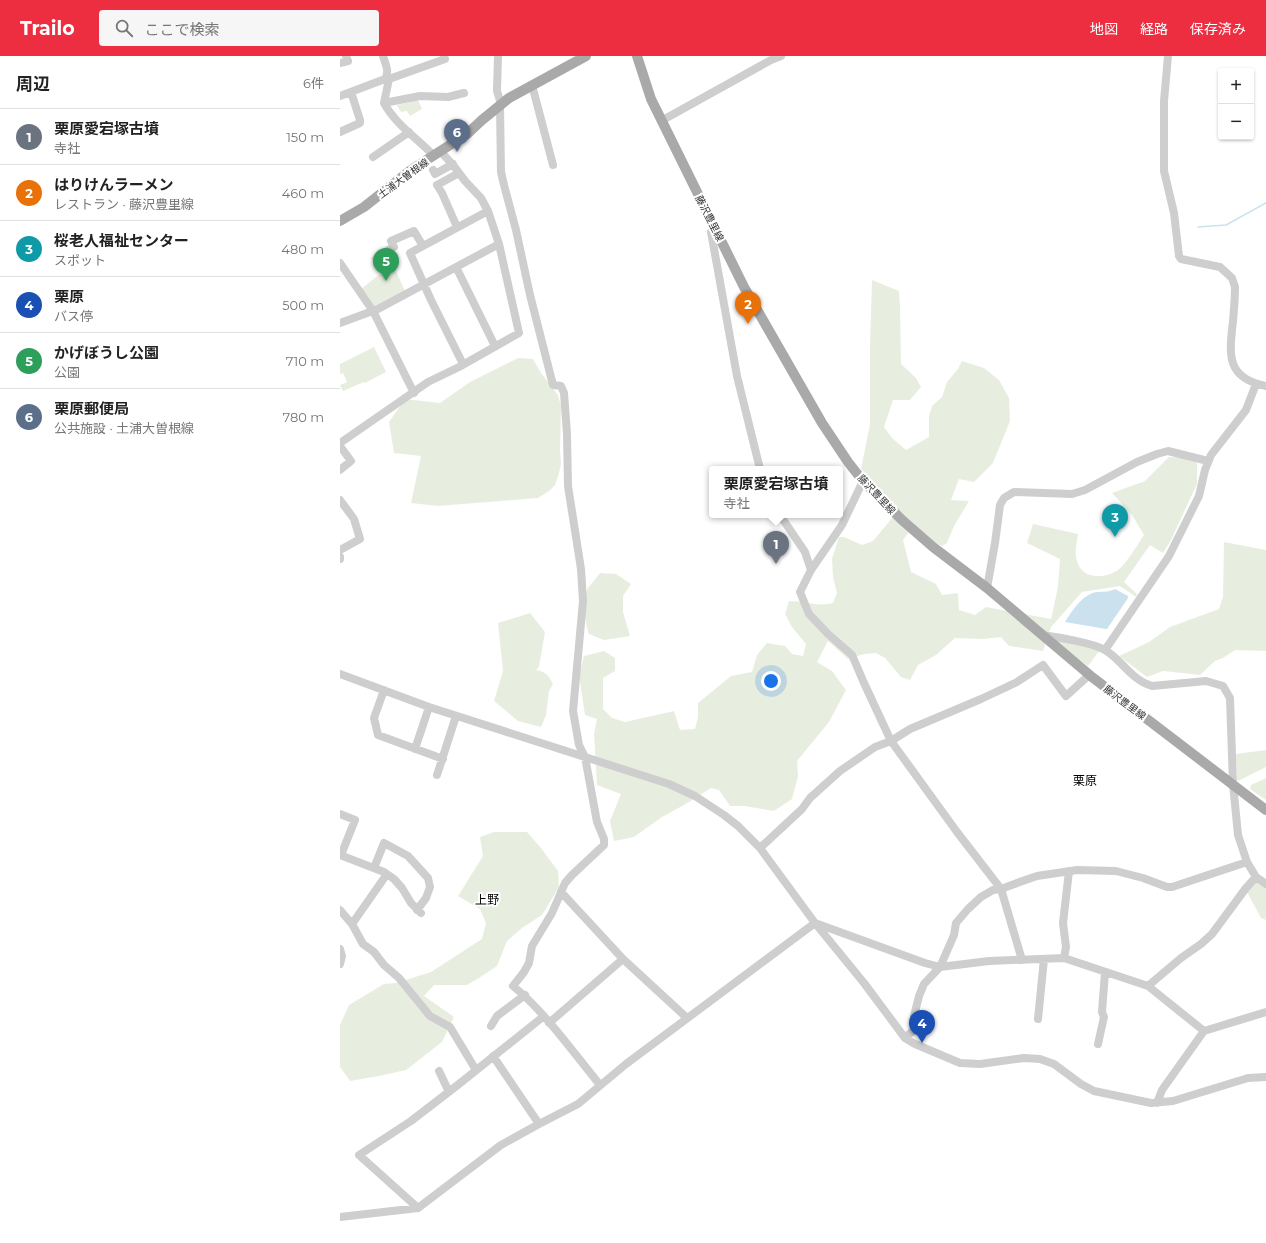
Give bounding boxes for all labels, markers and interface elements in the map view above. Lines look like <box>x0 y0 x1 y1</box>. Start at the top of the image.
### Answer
search box <box>99 10 379 46</box>
text: Trailo <box>20 17 75 40</box>
icon: search <box>113 17 135 39</box>
text: ここで検索 <box>145 20 220 39</box>
text: 地図 <box>1090 20 1118 38</box>
text: 経路 <box>1140 20 1168 38</box>
text: 保存済み <box>1190 20 1246 38</box>
map controls <box>1218 68 1254 140</box>
button: + <box>1218 68 1254 104</box>
text: 周辺 <box>16 74 50 94</box>
text: 6件 <box>303 75 324 91</box>
button: − <box>1218 104 1254 140</box>
text: 栗原愛宕塚古墳 <box>54 119 159 138</box>
pin: 6 <box>444 119 470 152</box>
text: 1 <box>26 129 32 145</box>
text: 150 m <box>286 129 324 145</box>
text: 寺社 <box>54 140 80 156</box>
street label: 土浦大曽根線 <box>375 156 431 201</box>
text: はりけんラーメン <box>54 175 173 194</box>
text: 2 <box>25 185 33 201</box>
text: 460 m <box>282 185 324 201</box>
street label: 藤沢豊里線 <box>692 193 727 243</box>
text: レストラン · 藤沢豊里線 <box>54 196 194 212</box>
text: 桜老人福祉センター <box>54 231 189 250</box>
text: 3 <box>25 241 33 257</box>
text: 480 m <box>281 241 324 257</box>
pin: 5 <box>373 248 399 281</box>
text: スポット <box>54 252 106 268</box>
text: 栗原 <box>54 287 84 306</box>
pin: 2 <box>735 291 761 324</box>
text: 4 <box>25 297 33 313</box>
text: 500 m <box>282 297 324 313</box>
text: バス停 <box>54 308 93 324</box>
text: かげぼうし公園 <box>54 343 159 362</box>
text: 5 <box>25 353 33 369</box>
text: 710 m <box>286 353 324 369</box>
text: 公園 <box>54 364 80 380</box>
text: 栗原郵便局 <box>54 399 129 418</box>
text: 6 <box>25 409 33 425</box>
text: 780 m <box>282 409 324 425</box>
text: 公共施設 · 土浦大曽根線 <box>54 420 194 436</box>
popup <box>709 466 843 518</box>
street label: 藤沢豊里線 <box>855 472 898 517</box>
text: 栗原愛宕塚古墳 <box>723 474 829 493</box>
text: 寺社 <box>723 495 750 511</box>
pin: 3 <box>1102 504 1128 537</box>
pin: 1 <box>763 531 789 564</box>
your location <box>761 671 781 691</box>
street label: 藤沢豊里線 <box>1101 682 1149 723</box>
district label: 栗原 <box>1073 773 1097 788</box>
district label: 上野 <box>475 892 499 907</box>
pin: 4 <box>909 1010 935 1043</box>

